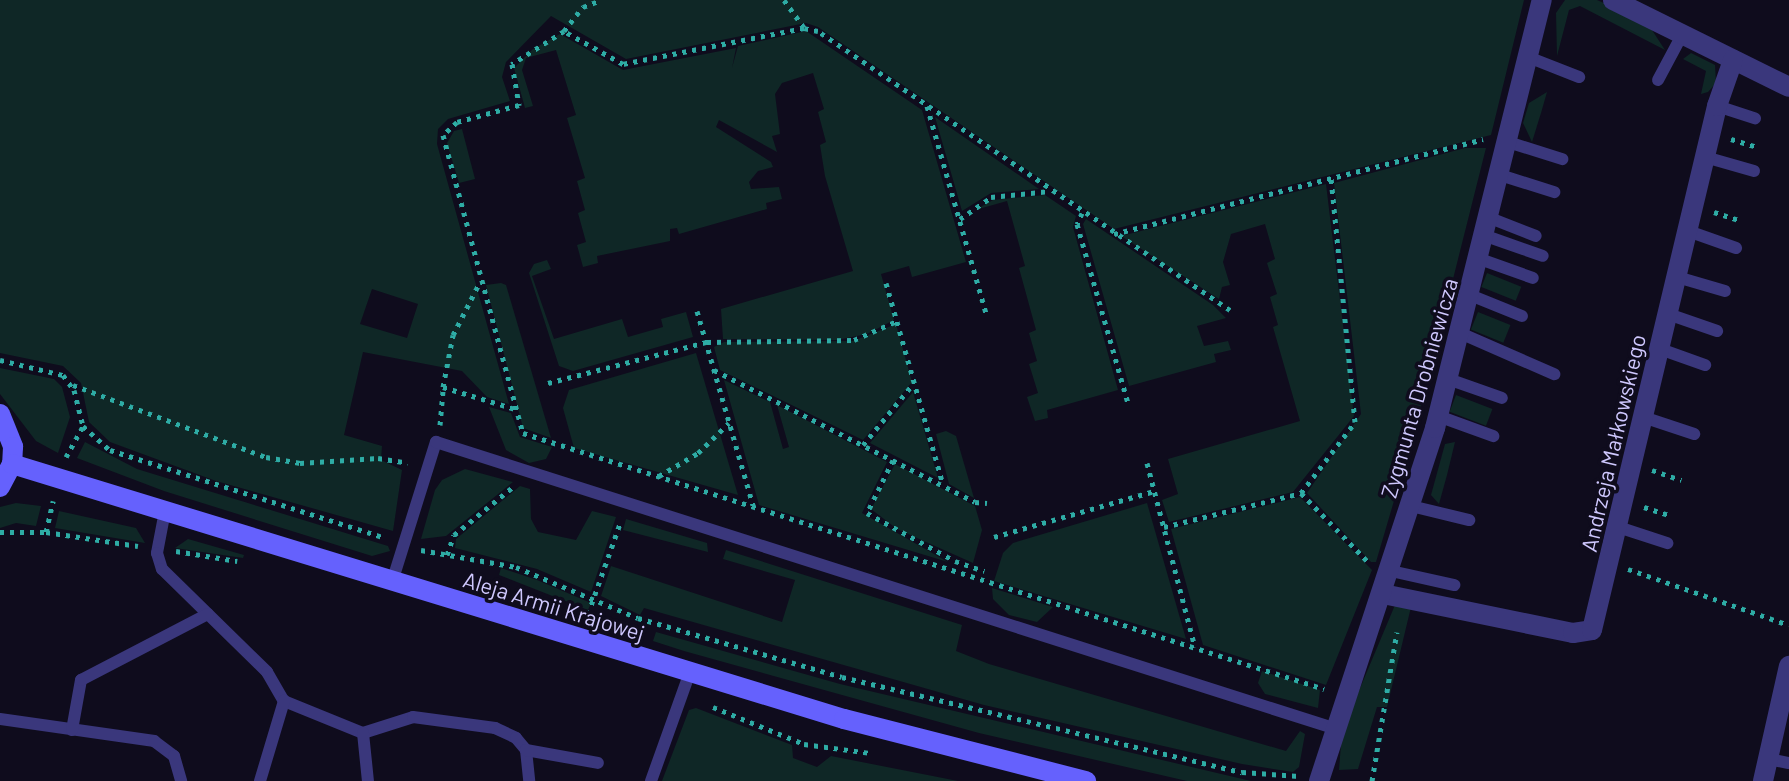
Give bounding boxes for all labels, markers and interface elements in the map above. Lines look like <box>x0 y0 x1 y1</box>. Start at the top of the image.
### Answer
street label: Zygmunta Drobniewicza <box>1375 275 1463 501</box>
street label: Andrzeja Małkowskiego <box>1575 332 1651 554</box>
street label: Aleja Armii Krajowej <box>460 566 648 646</box>

